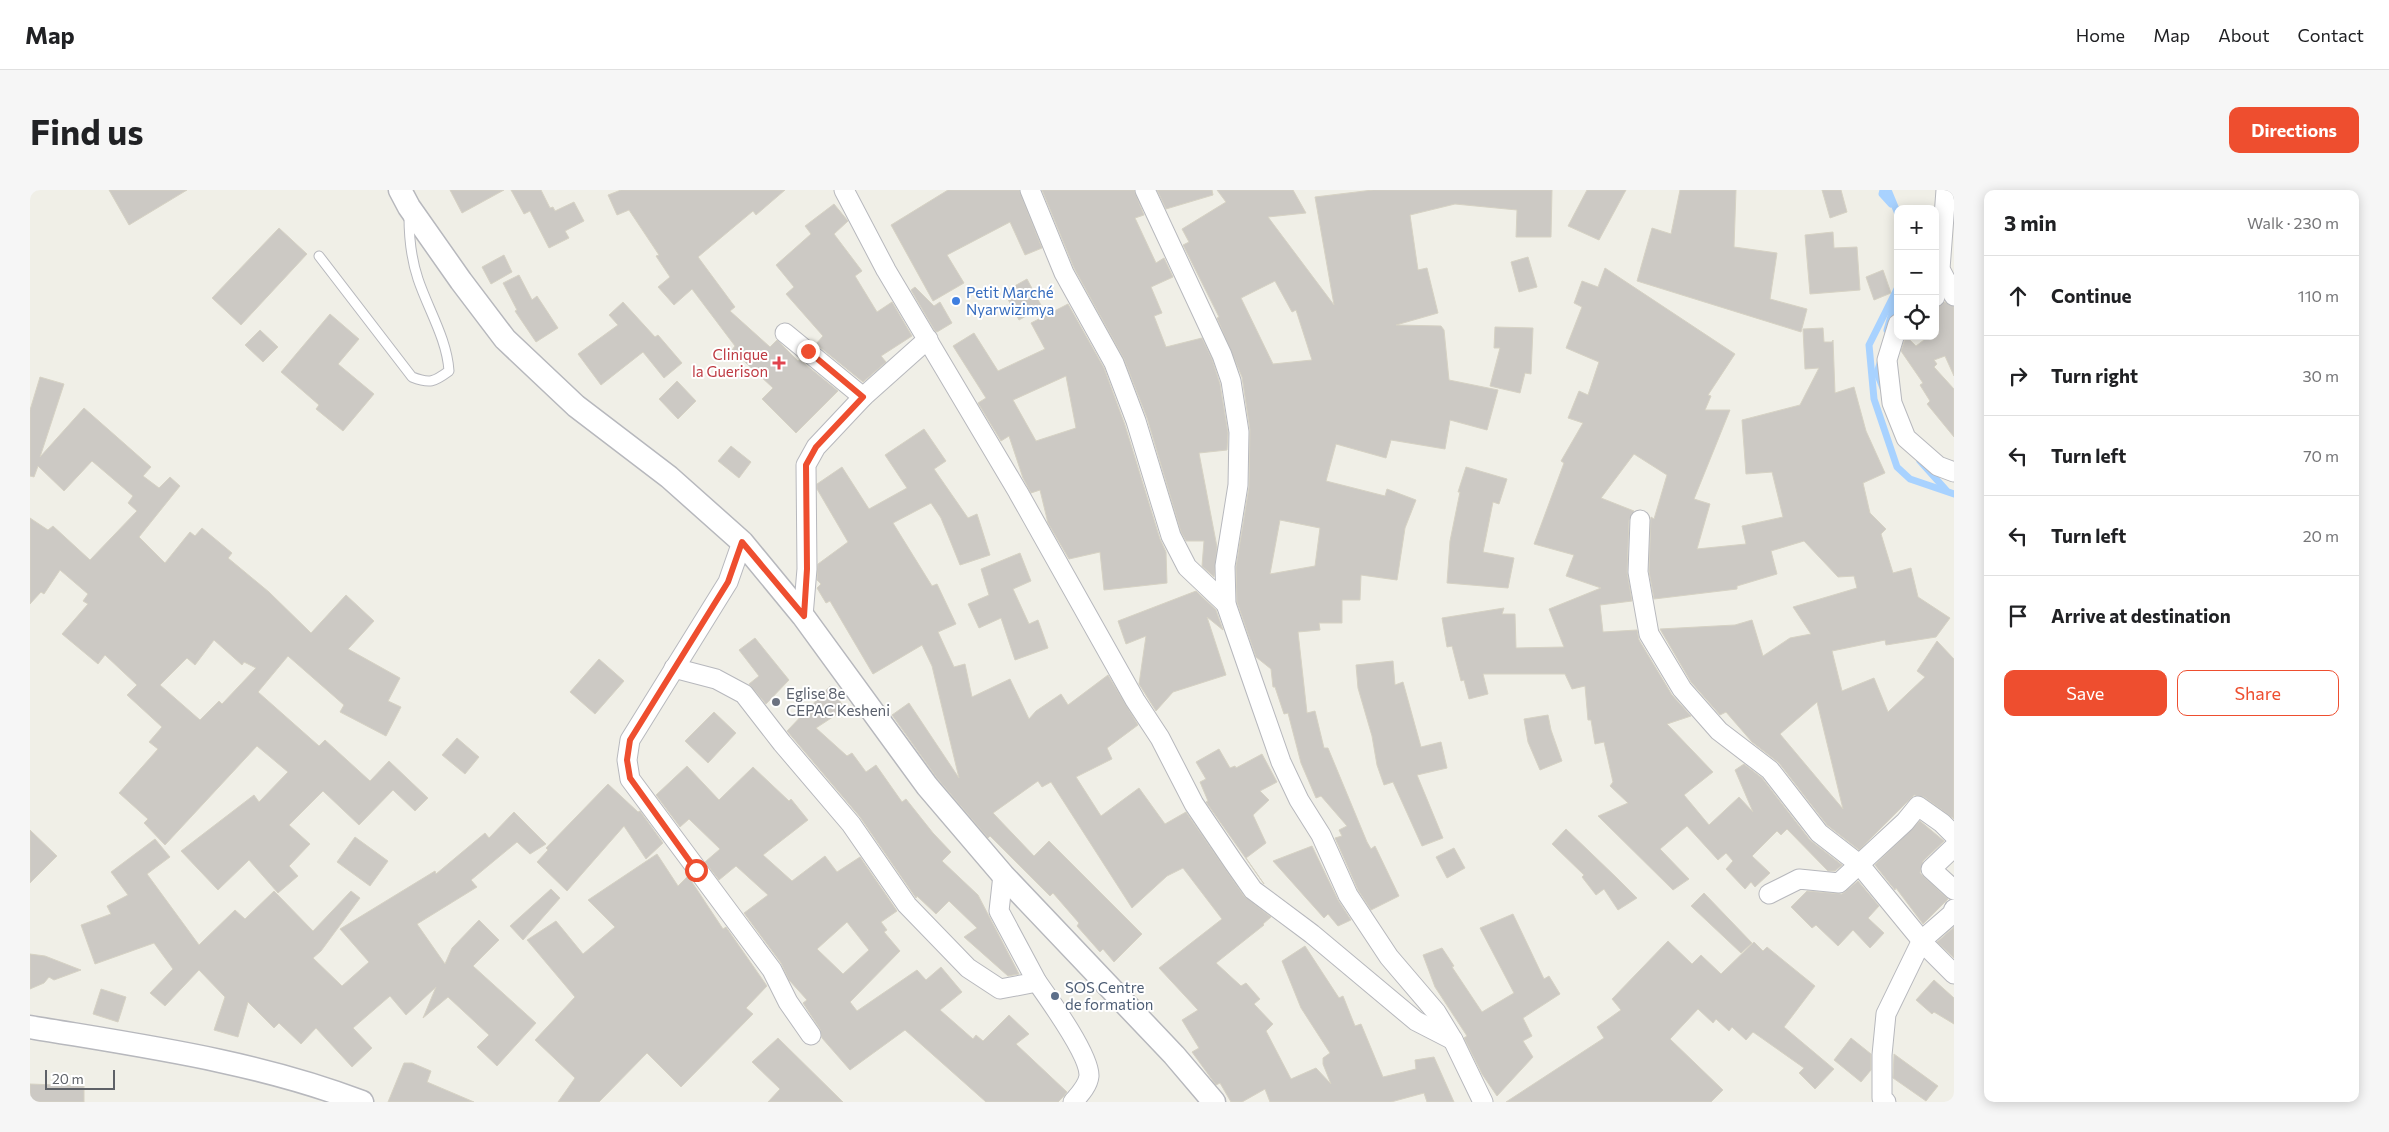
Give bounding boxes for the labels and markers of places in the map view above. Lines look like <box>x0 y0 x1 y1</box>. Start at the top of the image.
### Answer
place label: Petit Marché Nyarwizimya <box>966 283 1054 318</box>
marker: Petit Marché Nyarwizimya <box>950 295 962 307</box>
place label: Clinique la Guerison <box>692 345 768 380</box>
marker: Clinique la Guerison <box>772 356 786 370</box>
place label: Eglise 8e CEPAC Kesheni <box>786 684 890 719</box>
marker: Eglise 8e CEPAC Kesheni <box>770 696 782 708</box>
place label: SOS Centre de formation <box>1065 978 1153 1013</box>
marker: SOS Centre de formation <box>1049 990 1061 1002</box>

